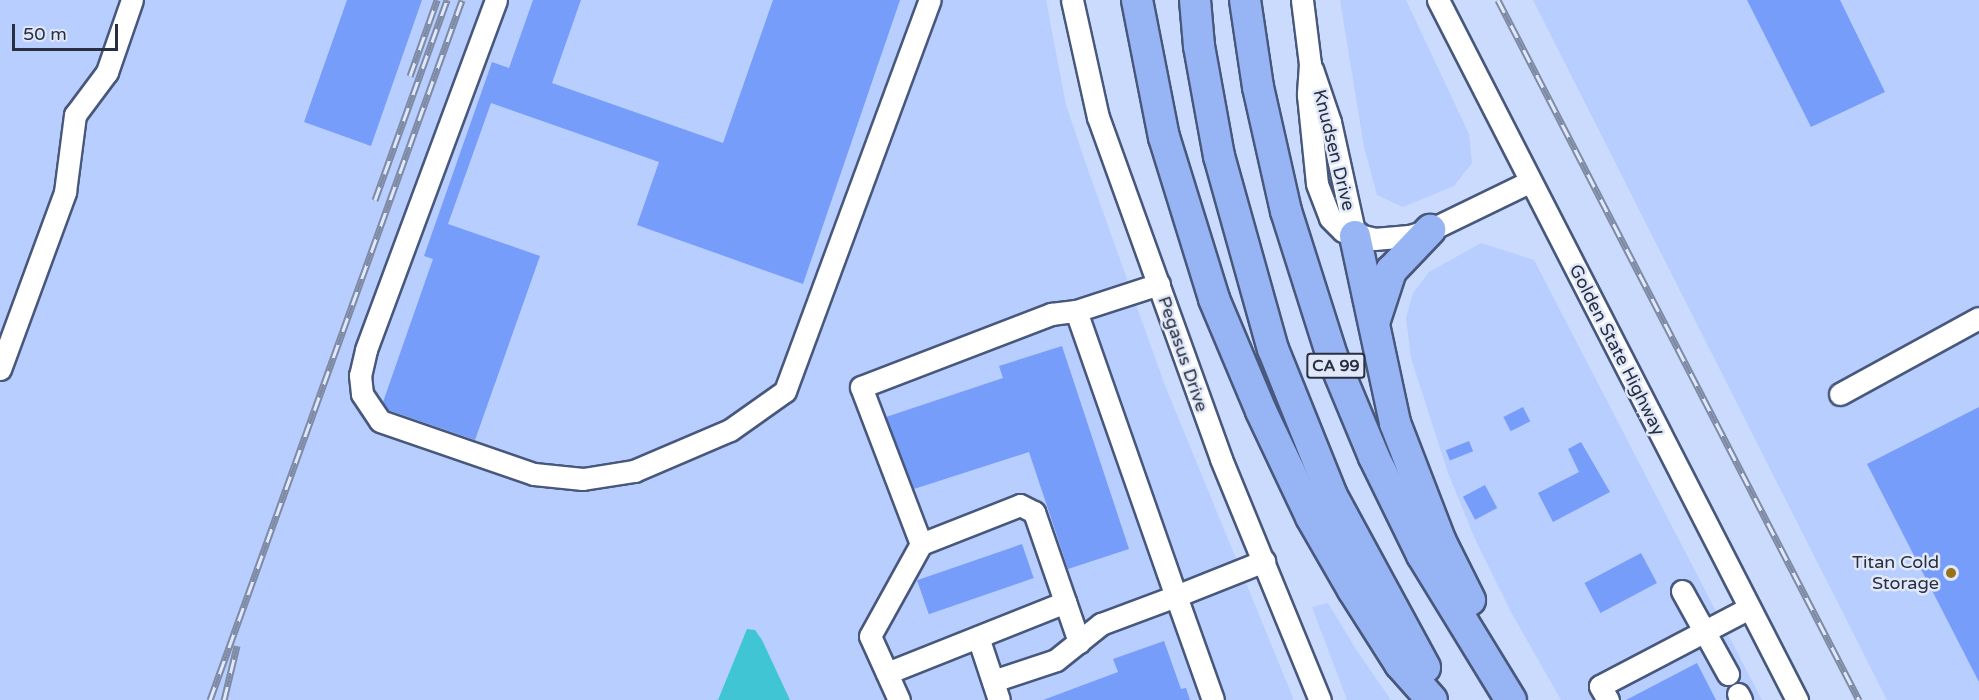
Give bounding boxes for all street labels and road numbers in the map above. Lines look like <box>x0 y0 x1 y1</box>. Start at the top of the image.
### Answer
street label: Knudsen Drive <box>1309 87 1359 213</box>
street label: Golden State Highway <box>1564 261 1670 439</box>
street label: Pegasus Drive <box>1153 293 1213 415</box>
road number: CA 99 <box>1306 353 1366 379</box>

